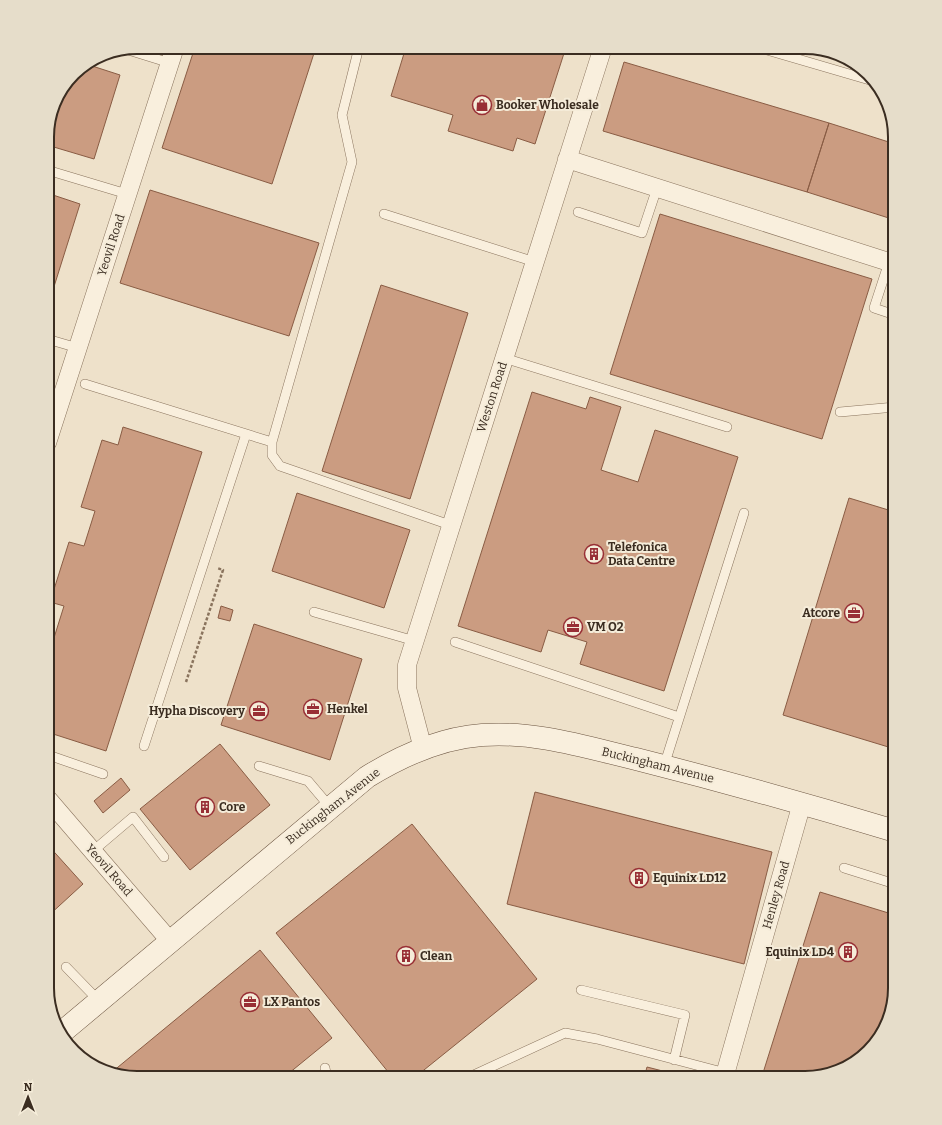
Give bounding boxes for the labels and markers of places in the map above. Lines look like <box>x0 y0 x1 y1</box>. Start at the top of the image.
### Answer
shop icon: Booker Wholesale <box>471 94 493 116</box>
place label: Booker Wholesale <box>496 98 599 112</box>
place label: Telefonica Data Centre <box>608 540 675 568</box>
building icon: Telefonica Data Centre <box>583 543 605 565</box>
office icon: Atcore <box>843 602 865 624</box>
place label: Atcore <box>802 606 840 620</box>
office icon: VM O2 <box>562 616 584 638</box>
place label: VM O2 <box>587 620 624 634</box>
office icon: Henkel <box>302 698 324 720</box>
office icon: Hypha Discovery <box>248 700 270 722</box>
place label: Henkel <box>327 702 368 716</box>
place label: Hypha Discovery <box>149 704 245 718</box>
building icon: Core <box>194 796 216 818</box>
place label: Core <box>219 800 246 814</box>
building icon: Equinix LD12 <box>628 867 650 889</box>
place label: Equinix LD12 <box>653 871 726 885</box>
building icon: Equinix LD4 <box>837 941 859 963</box>
building icon: Clean <box>395 945 417 967</box>
place label: Equinix LD4 <box>765 945 835 959</box>
place label: Clean <box>420 949 452 963</box>
office icon: LX Pantos <box>239 991 261 1013</box>
place label: LX Pantos <box>264 995 320 1009</box>

